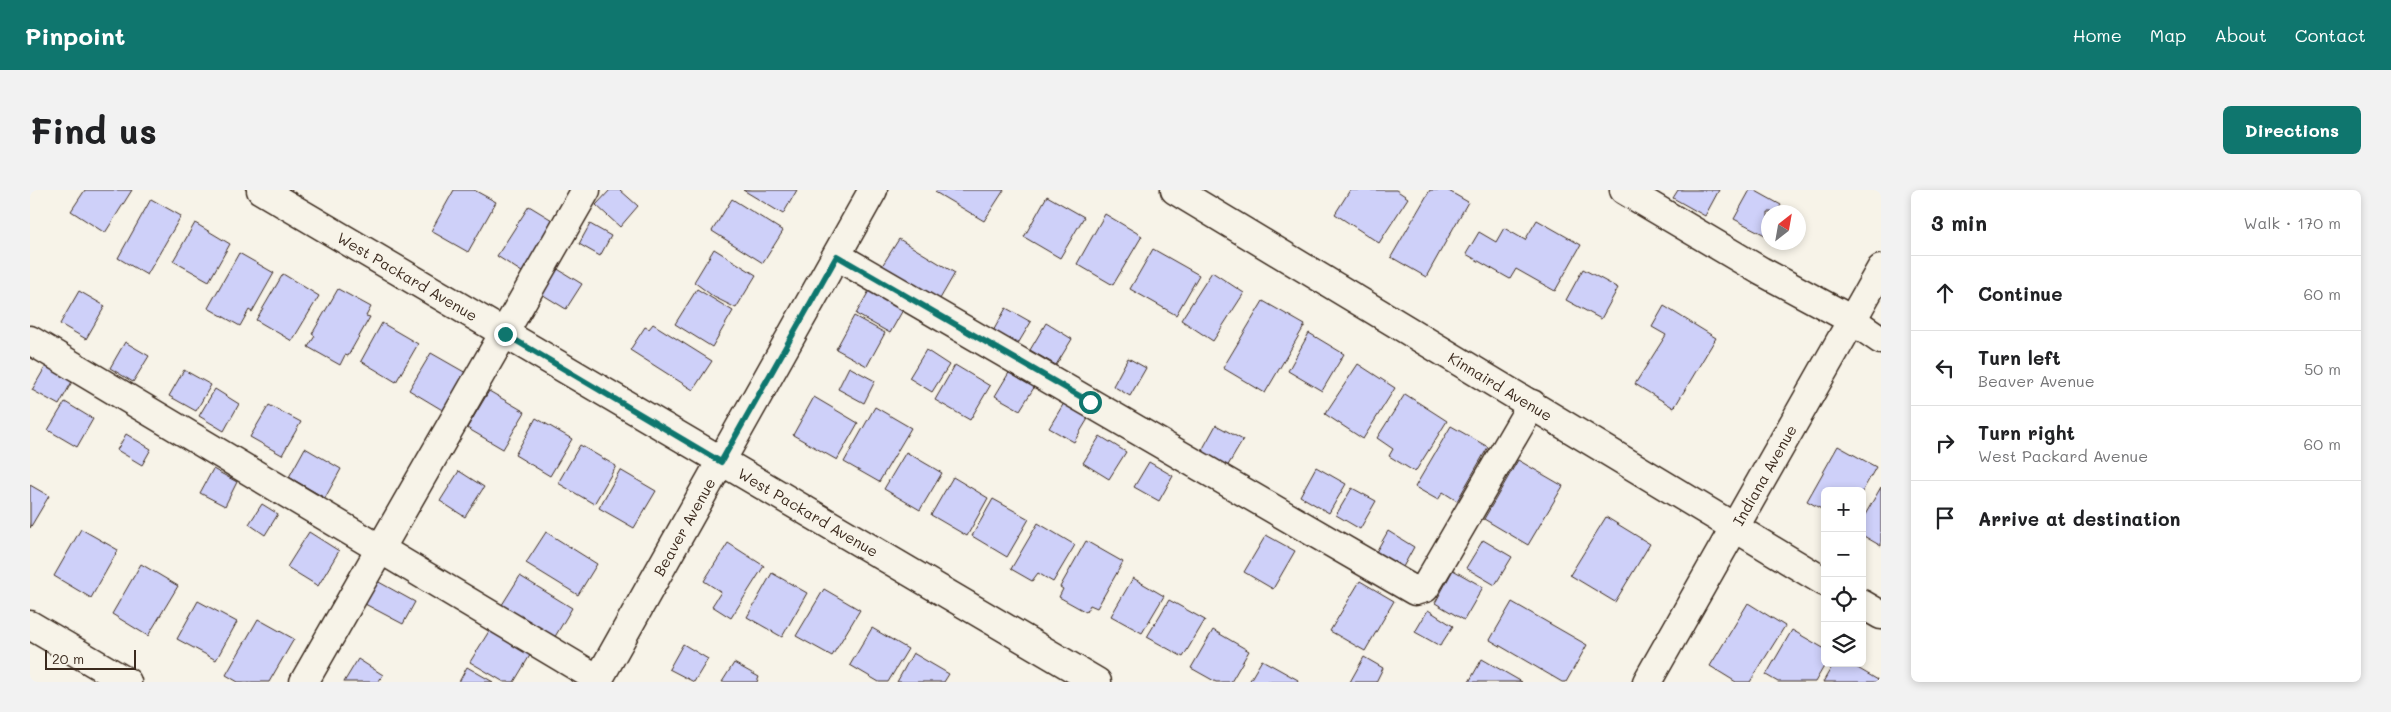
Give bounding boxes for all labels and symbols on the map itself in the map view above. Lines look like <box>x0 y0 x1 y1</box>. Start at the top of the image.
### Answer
north arrow <box>1761 205 1806 250</box>
street label: West Packard Avenue <box>334 227 481 325</box>
route end <box>494 323 517 346</box>
street label: Kinnaird Avenue <box>1445 347 1556 425</box>
route start <box>1079 391 1102 414</box>
street label: Indiana Avenue <box>1728 421 1801 529</box>
street label: West Packard Avenue <box>734 463 882 561</box>
street label: Beaver Avenue <box>649 474 720 579</box>
scale bar <box>45 647 136 670</box>

